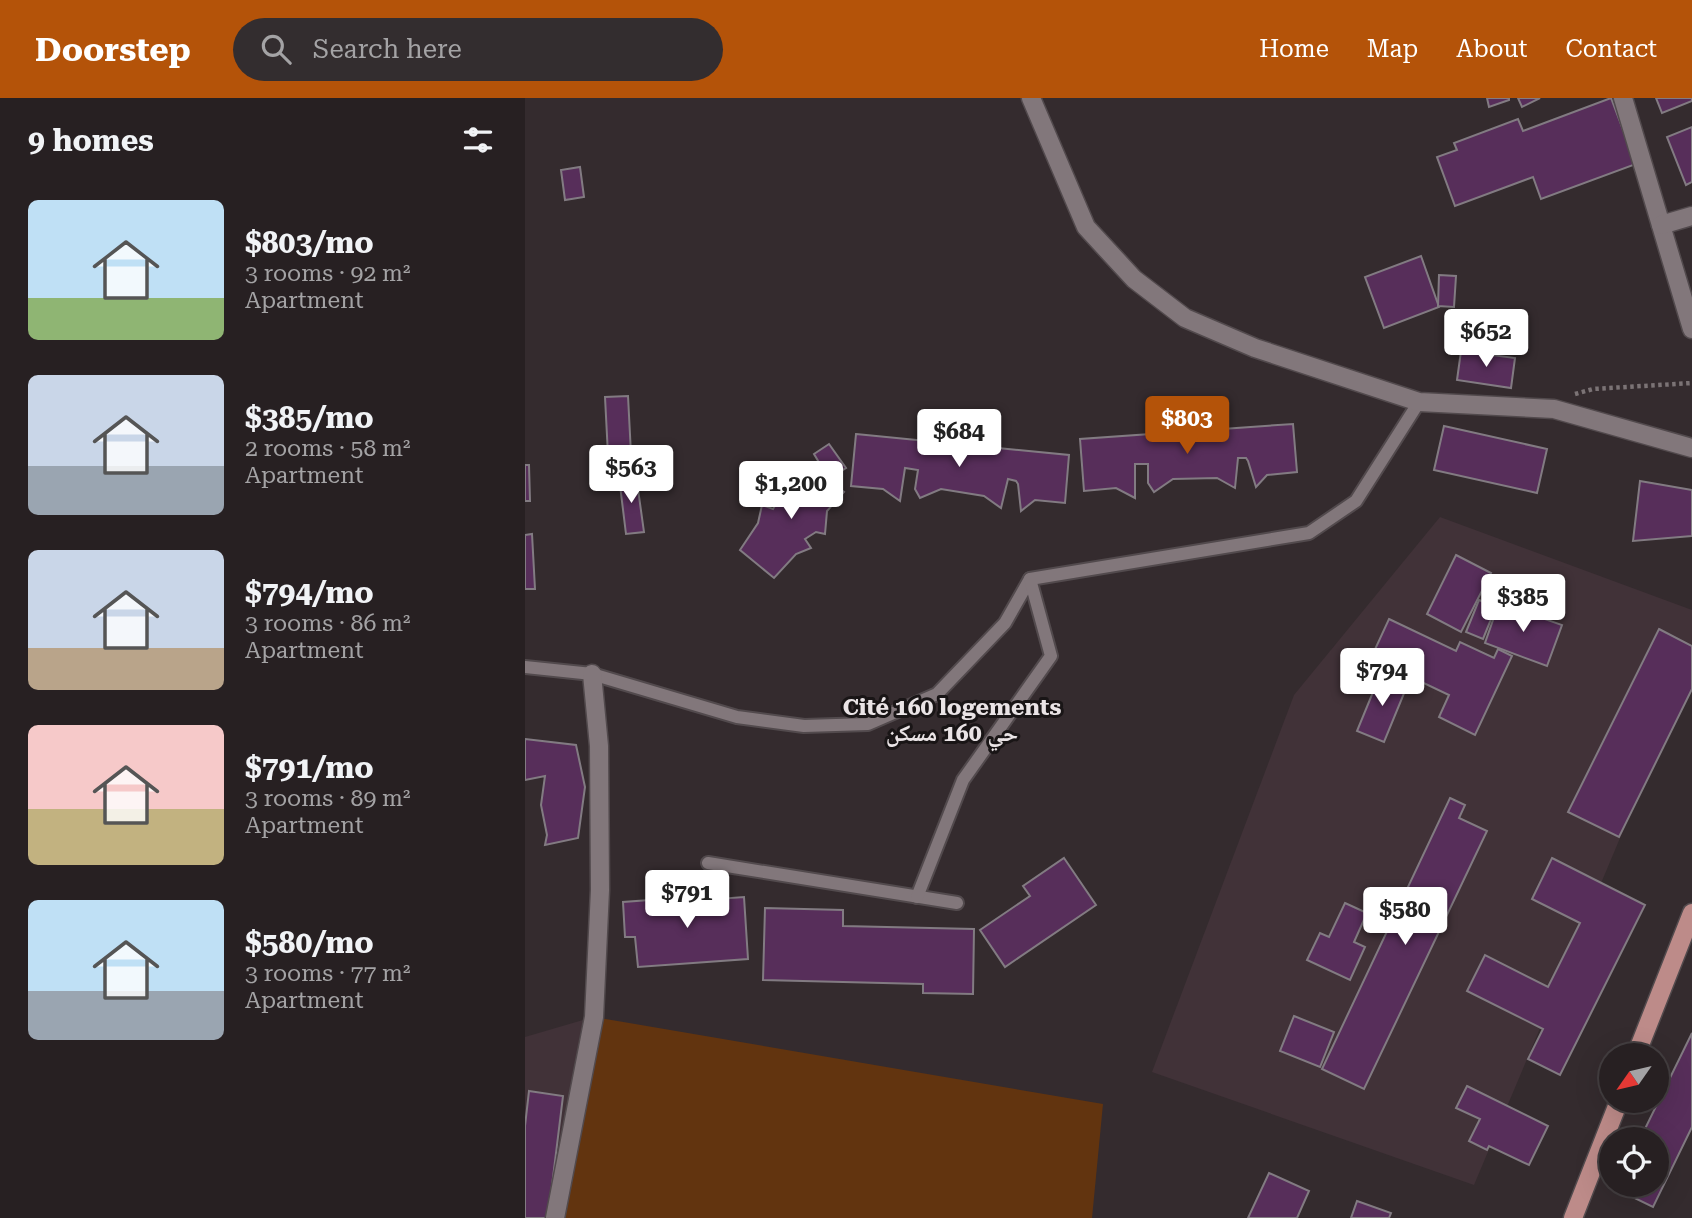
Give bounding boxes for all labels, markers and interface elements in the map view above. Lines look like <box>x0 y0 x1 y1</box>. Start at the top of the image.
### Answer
search box <box>233 18 723 81</box>
text: Doorstep <box>35 30 191 69</box>
icon: search <box>257 30 295 68</box>
text: Search here <box>313 34 462 64</box>
text: Home <box>1259 35 1329 63</box>
text: Map <box>1367 35 1418 63</box>
text: About <box>1456 35 1527 63</box>
text: Contact <box>1565 35 1657 63</box>
icon: filters <box>459 121 497 159</box>
text: 9 homes <box>28 123 154 158</box>
text: $803/mo <box>245 225 374 260</box>
icon: home <box>84 228 168 312</box>
text: 3 rooms · 92 m² <box>245 260 411 287</box>
text: Apartment <box>245 287 364 314</box>
pin: $652 <box>1445 310 1527 369</box>
text: $652 <box>1460 318 1512 345</box>
pin: $803 <box>1146 396 1228 456</box>
text: $385/mo <box>245 400 374 435</box>
icon: home <box>84 403 168 487</box>
text: $803 <box>1161 405 1213 432</box>
pin: $684 <box>918 410 1000 469</box>
text: $684 <box>933 418 985 445</box>
text: 2 rooms · 58 m² <box>245 435 411 462</box>
pin: $563 <box>590 446 672 505</box>
text: $563 <box>605 454 657 481</box>
text: Apartment <box>245 462 364 489</box>
pin: $1,200 <box>734 462 848 521</box>
text: $1,200 <box>755 470 827 497</box>
pin: $385 <box>1482 574 1564 634</box>
text: $794/mo <box>245 575 374 610</box>
icon: home <box>84 578 168 662</box>
text: $385 <box>1497 583 1549 610</box>
text: 3 rooms · 86 m² <box>245 610 411 637</box>
text: Apartment <box>245 637 364 664</box>
pin: $794 <box>1341 648 1423 708</box>
text: $794 <box>1356 657 1408 684</box>
district label: Cité 160 logements حي 160 مسكن <box>843 694 1061 752</box>
text: $791/mo <box>245 750 374 785</box>
icon: home <box>84 753 168 837</box>
text: 3 rooms · 89 m² <box>245 785 411 812</box>
text: Apartment <box>245 812 364 839</box>
pin: $791 <box>646 870 728 930</box>
text: $791 <box>661 879 713 906</box>
pin: $580 <box>1364 888 1446 947</box>
text: $580 <box>1379 896 1431 923</box>
text: $580/mo <box>245 925 374 960</box>
icon: home <box>84 928 168 1012</box>
text: 3 rooms · 77 m² <box>245 960 411 987</box>
text: Apartment <box>245 987 364 1014</box>
north arrow <box>1599 1043 1669 1113</box>
map controls <box>1599 1043 1669 1197</box>
button: locate <box>1599 1127 1669 1197</box>

